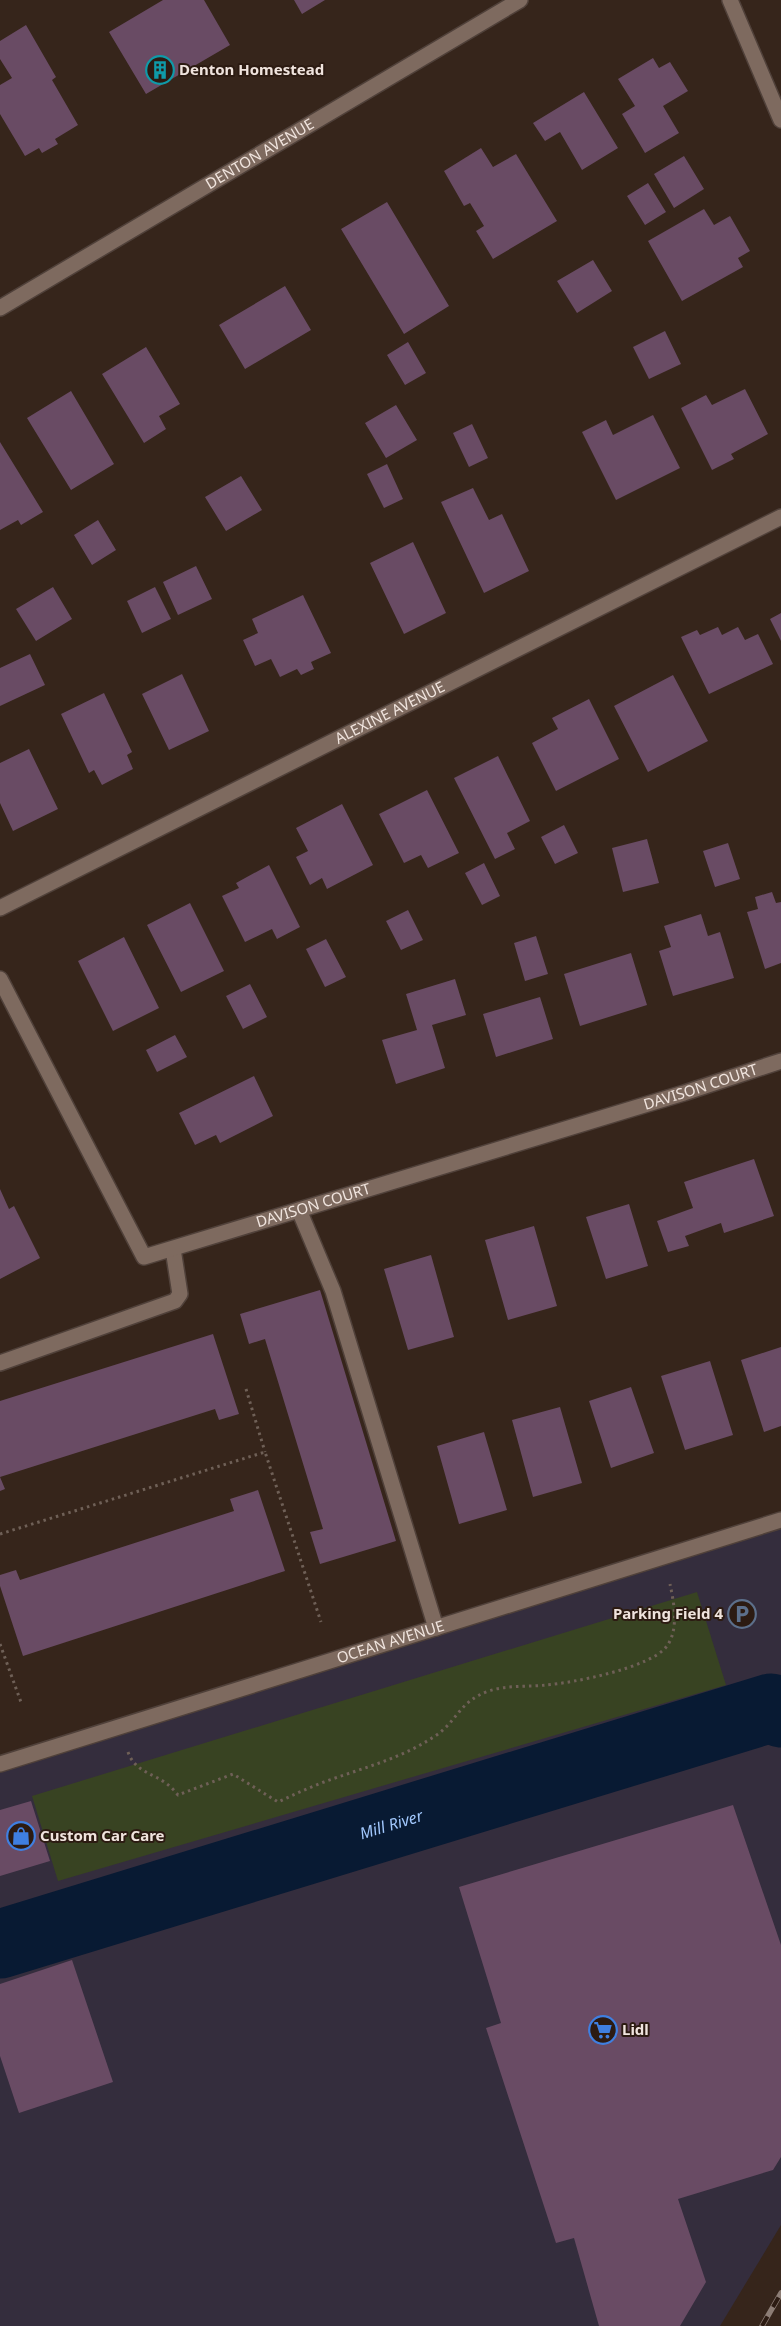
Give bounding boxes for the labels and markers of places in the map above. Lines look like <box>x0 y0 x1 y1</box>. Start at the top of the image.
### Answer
building icon: Denton Homestead <box>145 55 175 85</box>
place label: Denton Homestead <box>179 59 324 79</box>
parking icon: Parking Field 4 <box>727 1599 757 1629</box>
place label: Parking Field 4 <box>613 1603 723 1623</box>
shop icon: Custom Car Care <box>6 1821 36 1851</box>
place label: Custom Car Care <box>40 1825 165 1845</box>
supermarket icon: Lidl <box>588 2015 618 2045</box>
place label: Lidl <box>622 2019 649 2039</box>

